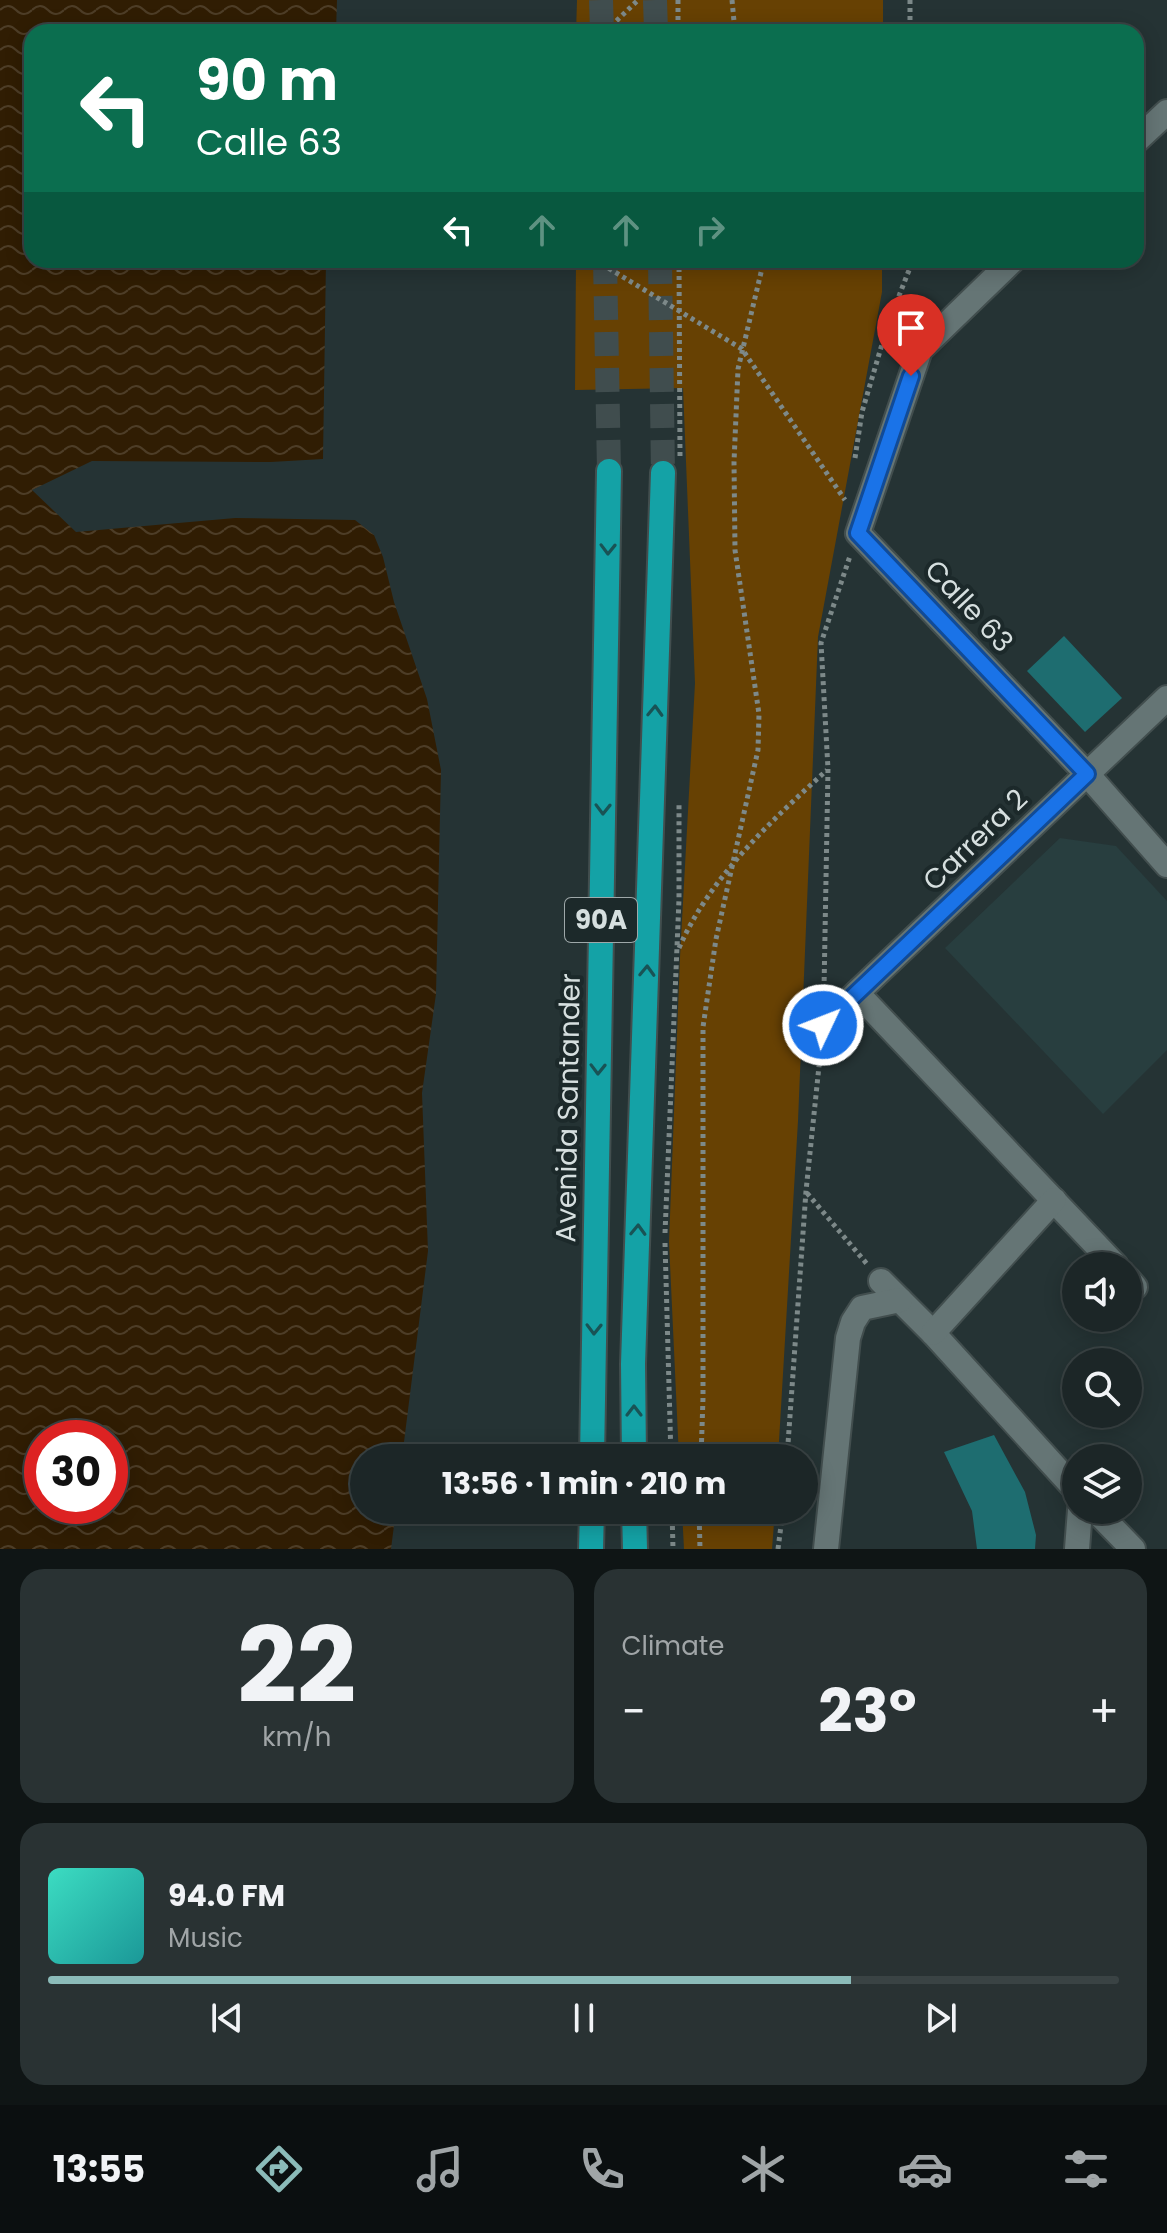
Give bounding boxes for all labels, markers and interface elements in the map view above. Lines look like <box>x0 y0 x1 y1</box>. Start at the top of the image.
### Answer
text: 90 m <box>196 41 338 120</box>
icon: left <box>64 56 168 160</box>
text: Calle 63 <box>196 117 342 168</box>
icon: left <box>436 208 480 252</box>
icon: ahead <box>520 208 564 252</box>
icon: ahead <box>604 208 648 252</box>
icon: right <box>688 208 732 252</box>
pin <box>877 294 945 376</box>
icon: arrive <box>889 306 933 350</box>
one-way arrow <box>599 543 616 556</box>
street label: Calle 63 <box>916 551 1022 661</box>
one-way arrow <box>647 704 664 717</box>
street label: Carrera 2 <box>914 780 1036 900</box>
one-way arrow <box>594 803 612 816</box>
road number: 90A <box>565 898 637 942</box>
one-way arrow <box>638 964 655 977</box>
street label: Avenida Santander <box>546 973 590 1243</box>
position arrow <box>781 983 865 1067</box>
one-way arrow <box>590 1063 607 1076</box>
one-way arrow <box>629 1224 646 1236</box>
map controls <box>1062 1252 1142 1524</box>
button: sound <box>1062 1252 1142 1332</box>
one-way arrow <box>585 1323 602 1336</box>
button: search <box>1062 1348 1142 1428</box>
one-way arrow <box>625 1404 642 1417</box>
speed limit sign: 30 <box>24 1420 128 1524</box>
button: layers <box>1062 1444 1142 1524</box>
text: 13:56 · 1 min · 210 m <box>442 1462 726 1505</box>
text: 22 <box>237 1593 356 1738</box>
text: Climate <box>622 1628 724 1664</box>
text: 23° <box>818 1669 917 1753</box>
text: − <box>622 1681 646 1742</box>
text: + <box>1089 1681 1119 1742</box>
text: km/h <box>262 1719 331 1755</box>
text: 94.0 FM <box>168 1874 285 1917</box>
text: Music <box>168 1920 243 1956</box>
icon: previous <box>205 1996 249 2040</box>
icon: pause <box>562 1996 606 2040</box>
icon: next <box>919 1996 963 2040</box>
icon: directions <box>251 2141 307 2197</box>
icon: music <box>412 2141 468 2197</box>
icon: phone <box>574 2141 630 2197</box>
icon: climate <box>735 2141 791 2197</box>
icon: car <box>897 2141 953 2197</box>
icon: filters <box>1058 2141 1114 2197</box>
text: 13:55 <box>53 2144 145 2195</box>

